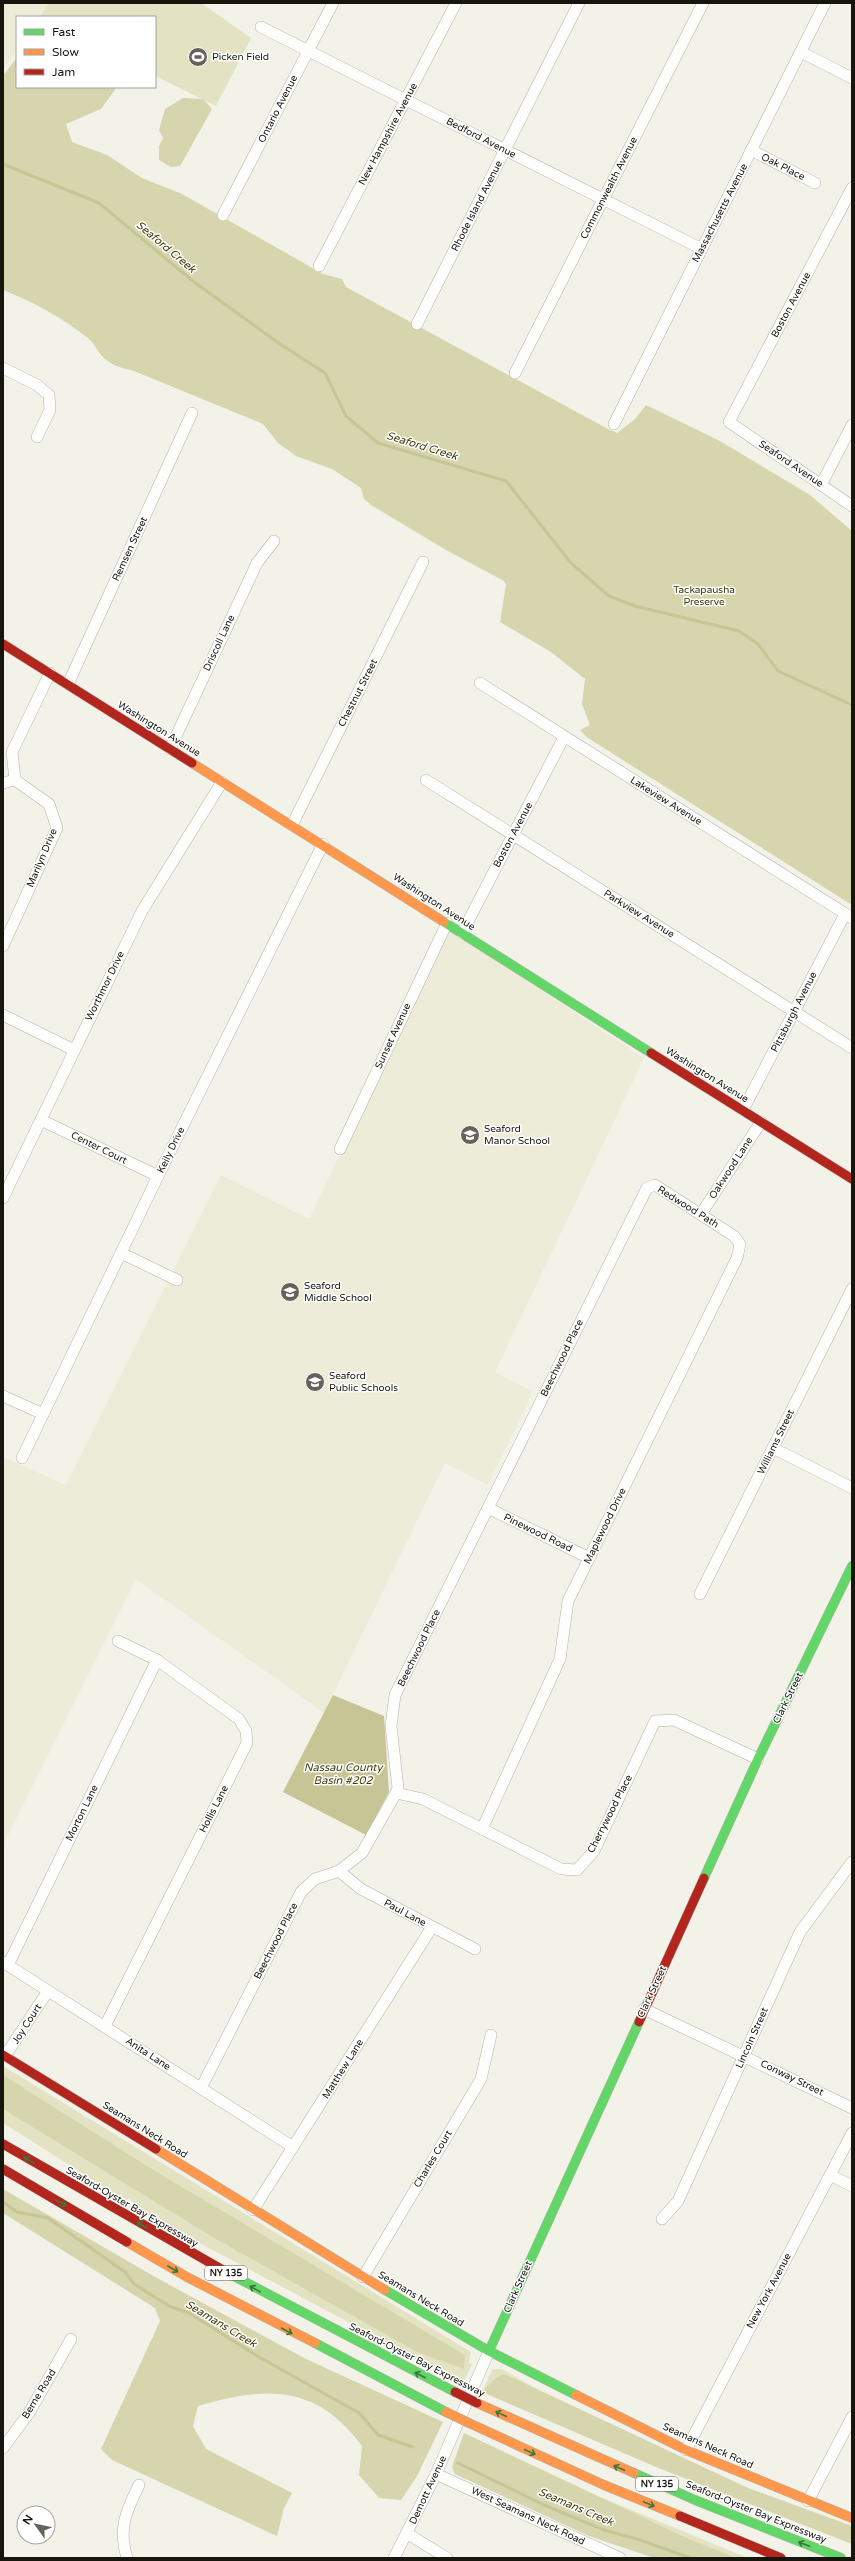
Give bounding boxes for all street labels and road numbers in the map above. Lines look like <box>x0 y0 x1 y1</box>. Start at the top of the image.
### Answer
street label: Ontario Avenue <box>256 73 300 145</box>
street label: New Hampshire Avenue <box>356 81 420 187</box>
street label: Bedford Avenue <box>444 115 518 161</box>
street label: Commonwealth Avenue <box>578 135 640 241</box>
street label: Oak Place <box>759 151 807 183</box>
street label: Rhode Island Avenue <box>449 158 505 253</box>
street label: Massachusetts Avenue <box>690 161 750 264</box>
street label: Boston Avenue <box>769 270 813 340</box>
street label: Seaford Avenue <box>756 438 826 490</box>
street label: Remsen Street <box>110 515 150 583</box>
street label: Driscoll Lane <box>201 613 237 673</box>
street label: Chestnut Street <box>336 657 380 729</box>
street label: Washington Avenue <box>115 699 203 760</box>
street label: Lakeview Avenue <box>628 774 704 828</box>
street label: Boston Avenue <box>491 800 535 870</box>
street label: Marilyn Drive <box>24 826 60 889</box>
street label: Washington Avenue <box>391 871 478 933</box>
street label: Parkview Avenue <box>601 887 677 941</box>
street label: Worthmor Drive <box>83 949 127 1023</box>
street label: Pittsburgh Avenue <box>769 970 820 1054</box>
street label: Sunset Avenue <box>373 1001 414 1071</box>
street label: Washington Avenue <box>663 1045 751 1106</box>
street label: Keily Drive <box>155 1125 187 1175</box>
street label: Center Court <box>69 1129 129 1167</box>
street label: Oakwood Lane <box>707 1135 756 1201</box>
street label: Redwood Path <box>655 1183 721 1231</box>
street label: Beechwood Place <box>538 1317 586 1398</box>
street label: Williams Street <box>755 1407 797 1476</box>
street label: Maplewood Drive <box>581 1486 629 1566</box>
street label: Pinewood Road <box>502 1511 574 1555</box>
street label: Beechwood Place <box>395 1607 443 1688</box>
street label: Clark Street <box>770 1670 806 1726</box>
street label: Cherrywood Place <box>585 1772 635 1855</box>
street label: Morton Lane <box>63 1783 101 1843</box>
street label: Hollis Lane <box>197 1783 231 1835</box>
street label: Paul Lane <box>382 1897 429 1929</box>
street label: Beechwood Place <box>252 1900 301 1981</box>
street label: Clark Street <box>635 1964 669 2020</box>
street label: Joy Court <box>10 2002 44 2046</box>
street label: Lincoln Street <box>733 2005 771 2070</box>
street label: Anita Lane <box>123 2035 173 2073</box>
street label: Matthew Lane <box>320 2037 366 2101</box>
street label: Conway Street <box>758 2058 826 2099</box>
street label: Seamans Neck Road <box>100 2099 190 2161</box>
street label: Charles Court <box>411 2128 455 2190</box>
street label: Seaford-Oyster Bay Expressway <box>64 2164 201 2250</box>
street label: New York Avenue <box>744 2251 794 2331</box>
street label: Clark Street <box>501 2259 535 2315</box>
road number: NY 135 <box>205 2266 247 2280</box>
street label: Seamans Neck Road <box>376 2269 466 2329</box>
street label: Seaford-Oyster Bay Expressway <box>347 2320 487 2400</box>
street label: Berne Road <box>19 2367 59 2421</box>
street label: Seamans Neck Road <box>661 2421 755 2471</box>
street label: Demott Avenue <box>407 2454 449 2526</box>
road number: NY 135 <box>636 2477 678 2491</box>
street label: Seaford-Oyster Bay Expressway <box>684 2478 829 2546</box>
street label: West Seamans Neck Road <box>469 2484 587 2548</box>

